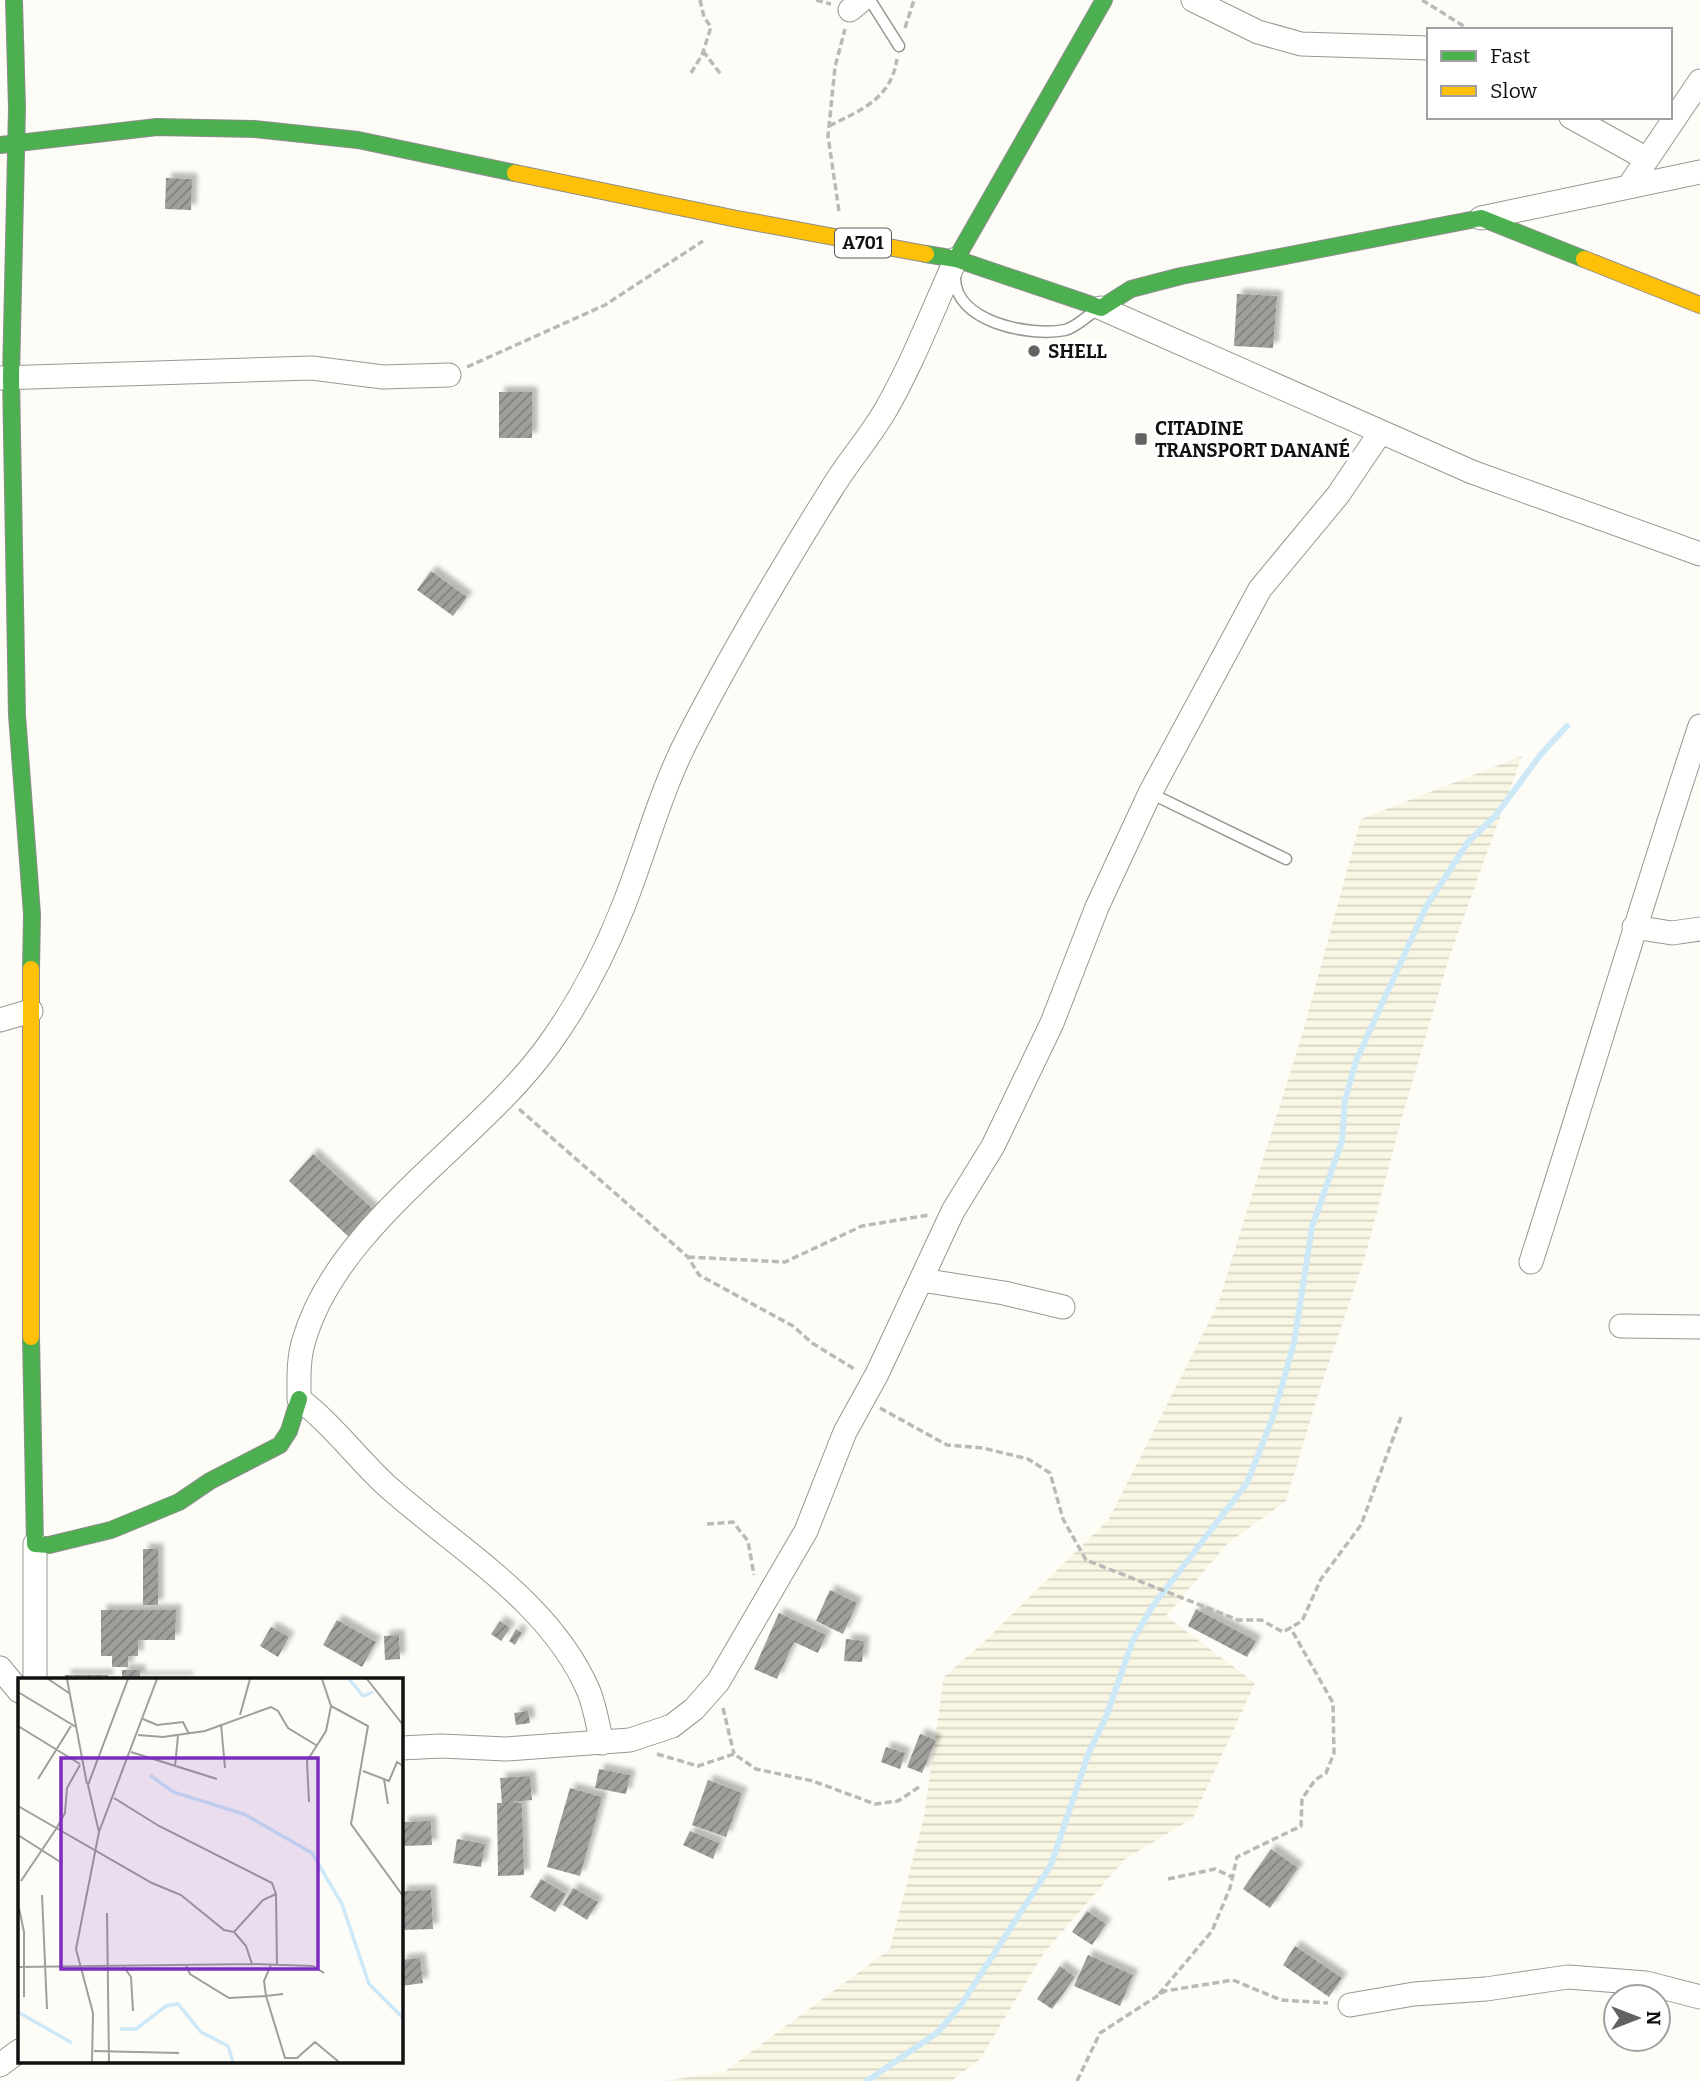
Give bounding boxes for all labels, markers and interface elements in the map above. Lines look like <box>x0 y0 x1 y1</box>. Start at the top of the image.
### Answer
legend <box>1427 28 1672 119</box>
text: Fast <box>1490 43 1531 69</box>
text: Slow <box>1490 78 1537 104</box>
road number: A701 <box>835 229 891 258</box>
place label: SHELL <box>1048 340 1107 363</box>
marker: SHELL <box>1026 343 1042 359</box>
place label: CITADINE TRANSPORT DANANÉ <box>1155 417 1350 462</box>
marker: CITADINE TRANSPORT DANANÉ <box>1133 431 1149 447</box>
inset map <box>18 1678 402 2064</box>
north arrow <box>1602 1983 1672 2053</box>
text: N <box>1642 2011 1665 2026</box>

